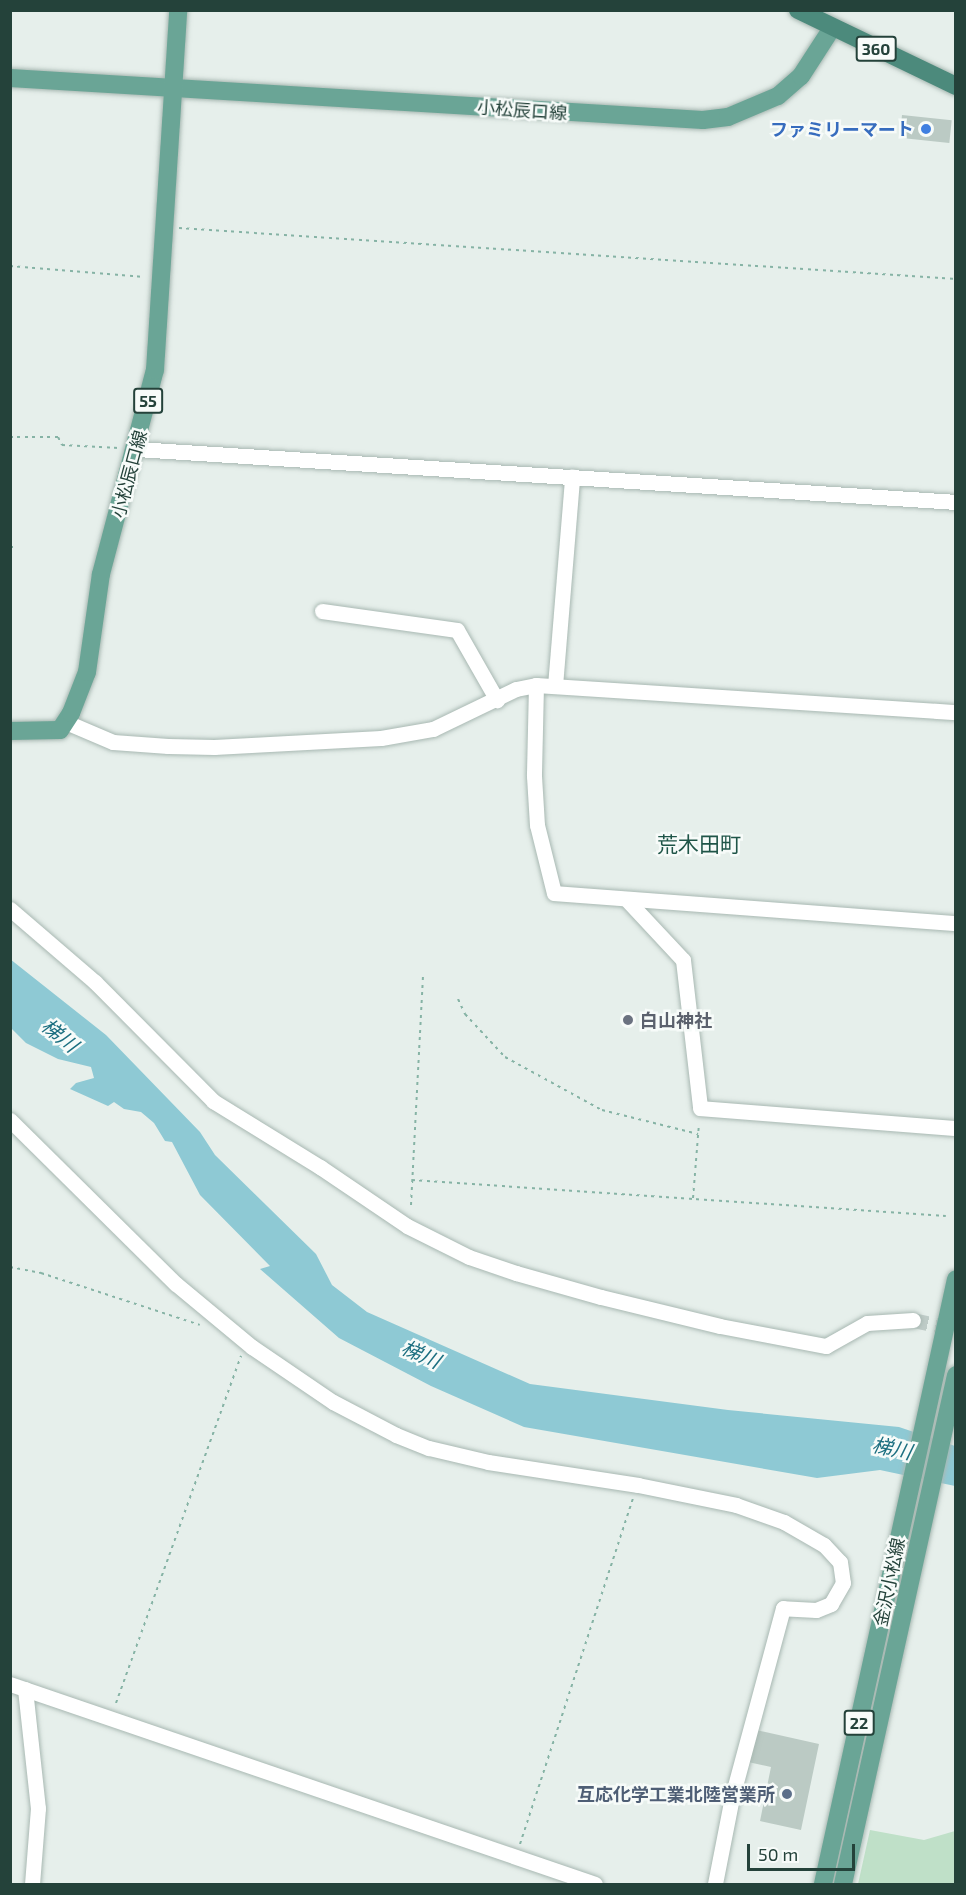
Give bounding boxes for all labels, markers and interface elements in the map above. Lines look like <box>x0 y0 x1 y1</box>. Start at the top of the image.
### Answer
road number: 360 <box>855 36 897 62</box>
street label: 小松辰口線 <box>476 96 568 124</box>
place label: ファミリーマート <box>770 118 914 140</box>
marker: ファミリーマート <box>919 122 933 136</box>
road number: 55 <box>133 388 163 414</box>
street label: 小松辰口線 <box>107 428 151 520</box>
district label: 荒木田町 <box>657 831 741 857</box>
place label: 白山神社 <box>640 1009 712 1031</box>
water label: 梯川 <box>37 1013 83 1057</box>
marker: 白山神社 <box>621 1013 635 1027</box>
water label: 梯川 <box>398 1335 444 1373</box>
water label: 梯川 <box>870 1432 914 1464</box>
street label: 金沢小松線 <box>869 1536 909 1628</box>
road number: 22 <box>842 1710 876 1736</box>
place label: 互応化学工業北陸営業所 <box>577 1783 775 1805</box>
marker: 互応化学工業北陸営業所 <box>780 1787 794 1801</box>
scale bar <box>750 1832 858 1870</box>
text: 50 m <box>758 1843 798 1865</box>

